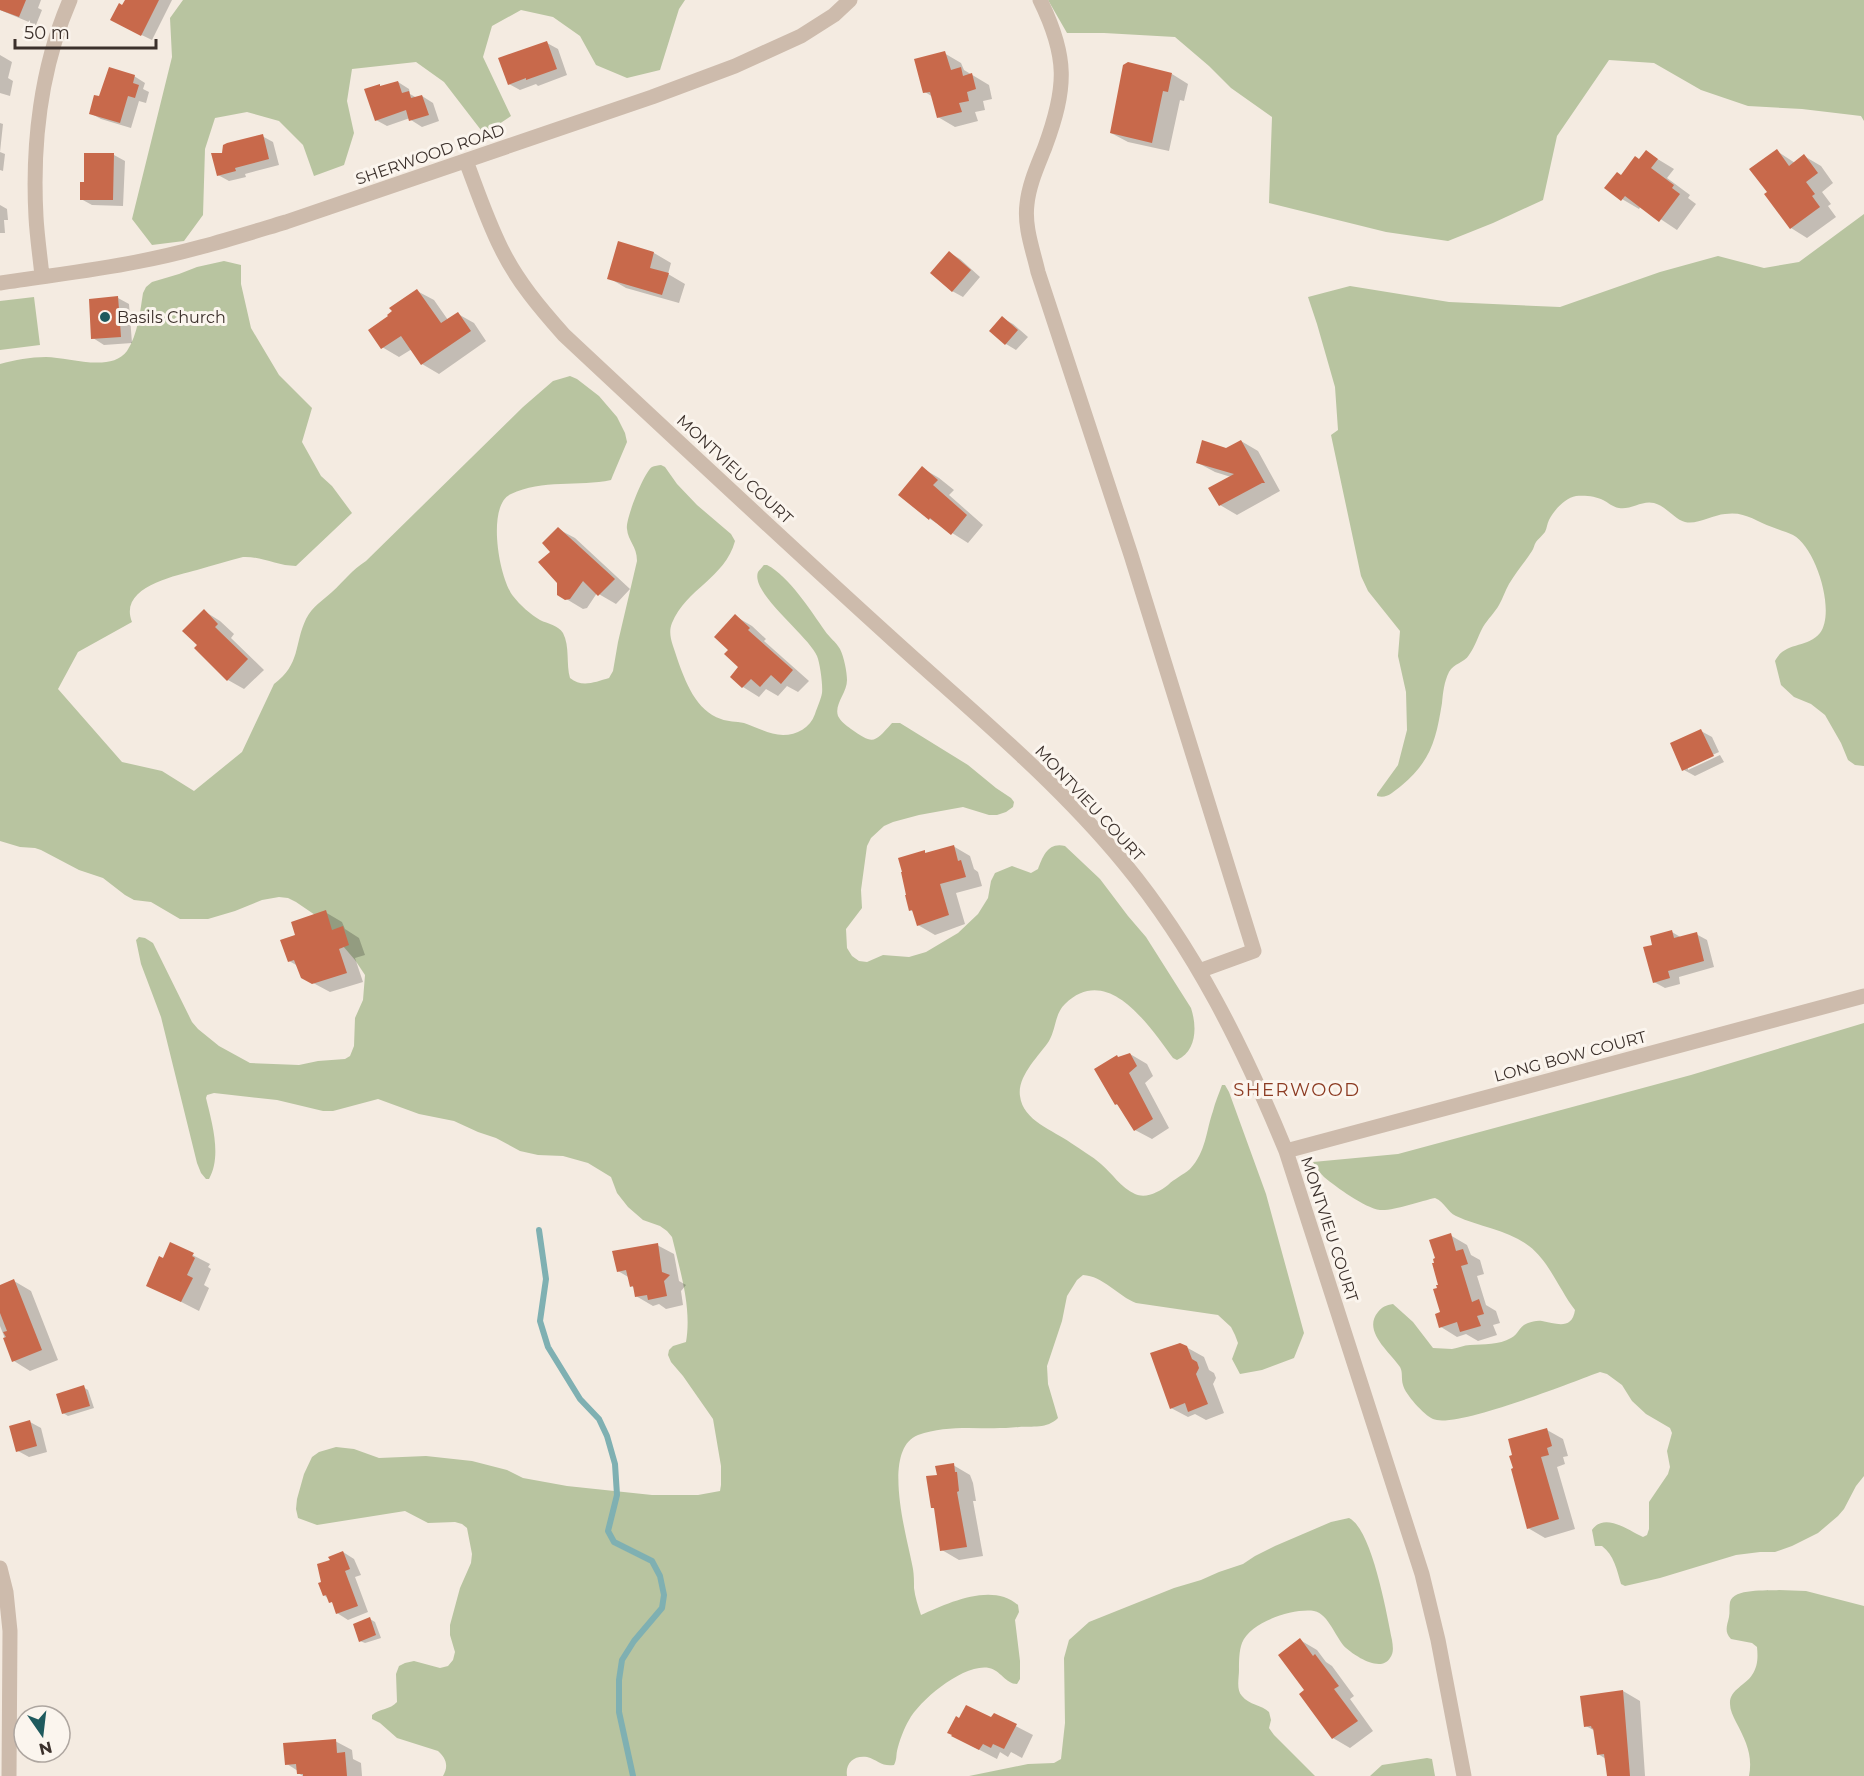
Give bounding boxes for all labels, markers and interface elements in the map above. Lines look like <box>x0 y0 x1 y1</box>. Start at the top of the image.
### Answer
scale bar <box>15 12 156 50</box>
text: 50 m <box>24 22 70 44</box>
street label: SHERWOOD ROAD <box>353 120 507 189</box>
place label: Basils Church <box>117 308 226 327</box>
marker: Basils Church <box>98 310 112 324</box>
street label: MONTVIEU COURT <box>673 411 797 529</box>
street label: MONTVIEU COURT <box>1031 741 1149 866</box>
street label: LONG BOW COURT <box>1492 1027 1649 1086</box>
district label: SHERWOOD <box>1233 1079 1361 1101</box>
street label: MONTVIEU COURT <box>1297 1154 1362 1305</box>
north arrow <box>12 1704 72 1764</box>
text: N <box>37 1737 54 1759</box>

